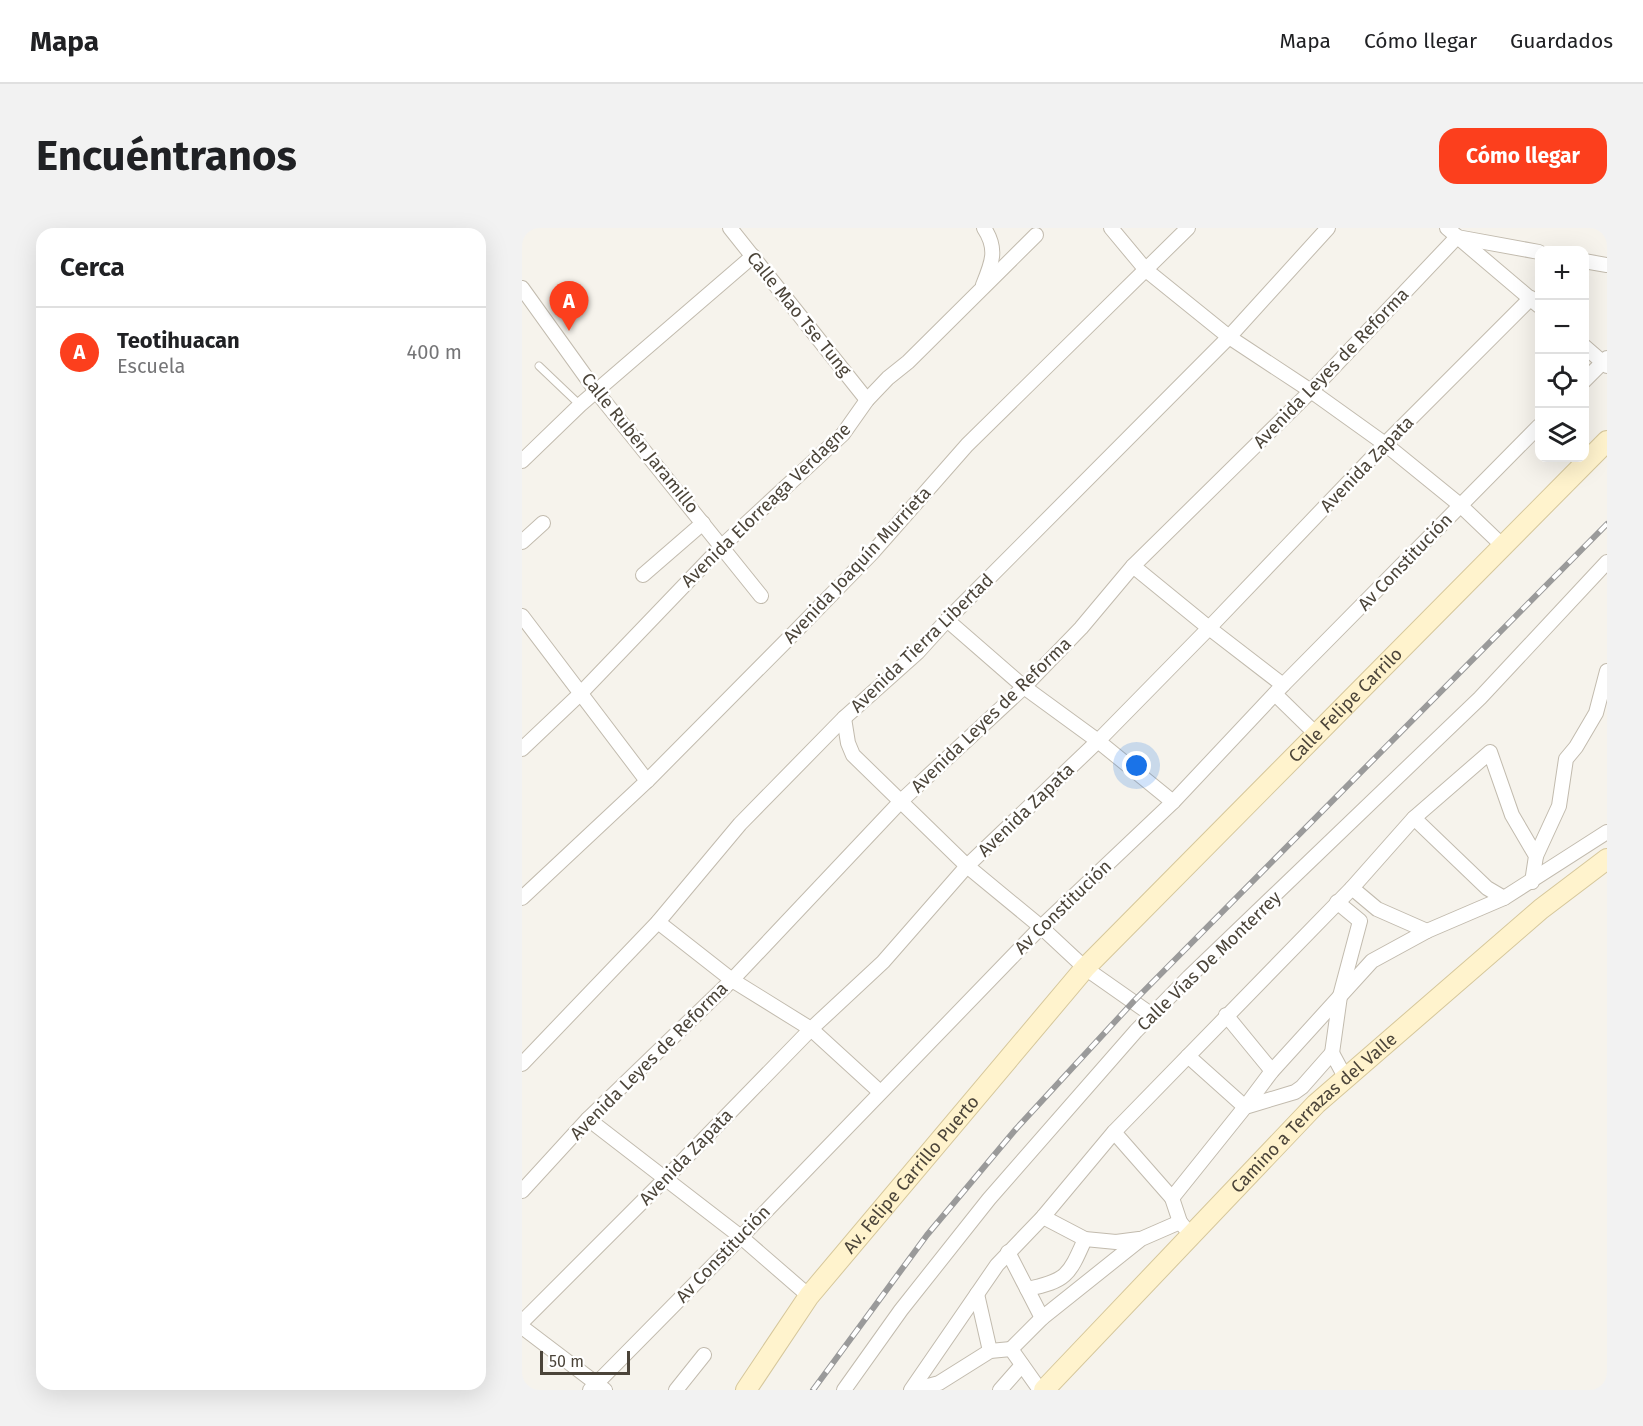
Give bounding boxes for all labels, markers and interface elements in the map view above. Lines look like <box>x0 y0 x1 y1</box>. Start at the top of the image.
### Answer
text: Mapa <box>30 25 99 58</box>
text: Mapa <box>1279 28 1331 54</box>
text: Cómo llegar <box>1364 28 1477 54</box>
text: Guardados <box>1510 28 1613 54</box>
button: Cómo llegar <box>1439 128 1607 184</box>
text: Encuéntranos <box>36 131 297 181</box>
map controls <box>1535 246 1589 462</box>
button: + <box>1535 246 1589 300</box>
street label: Calle Mao Tse Tung <box>742 247 856 381</box>
text: Cerca <box>60 252 125 283</box>
pin: A <box>550 282 588 331</box>
street label: Avenida Leyes de Reforma <box>1249 283 1413 453</box>
button: − <box>1535 300 1589 354</box>
text: Teotihuacan <box>117 327 240 354</box>
text: A <box>74 340 85 364</box>
text: 400 m <box>407 340 462 364</box>
text: Escuela <box>117 354 185 378</box>
button: locate <box>1535 354 1589 408</box>
street label: Calle Rubén Jaramillo <box>577 368 703 518</box>
button: layers <box>1535 408 1589 462</box>
street label: Avenida Zapata <box>1316 411 1418 517</box>
street label: Avenida Elorreaga Verdagne <box>677 418 855 592</box>
street label: Avenida Joaquín Murrieta <box>779 482 935 648</box>
street label: Av Constitución <box>1353 509 1457 615</box>
street label: Avenida Tierra Libertad <box>846 569 998 717</box>
street label: Avenida Leyes de Reforma <box>906 633 1076 797</box>
street label: Calle Felipe Carrilo <box>1284 643 1407 767</box>
your location <box>1122 751 1151 780</box>
street label: Avenida Zapata <box>973 759 1079 861</box>
street label: Av Constitución <box>1010 855 1116 959</box>
street label: Calle Vías De Monterrey <box>1132 886 1286 1036</box>
street label: Avenida Leyes de Reforma <box>565 977 733 1145</box>
street label: Camino a Terrazas del Valle <box>1226 1028 1401 1198</box>
street label: Av. Felipe Carrillo Puerto <box>839 1091 984 1258</box>
street label: Avenida Zapata <box>635 1104 737 1210</box>
street label: Av Constitución <box>671 1201 775 1307</box>
scale bar <box>540 1348 630 1376</box>
text: 50 m <box>549 1352 584 1371</box>

